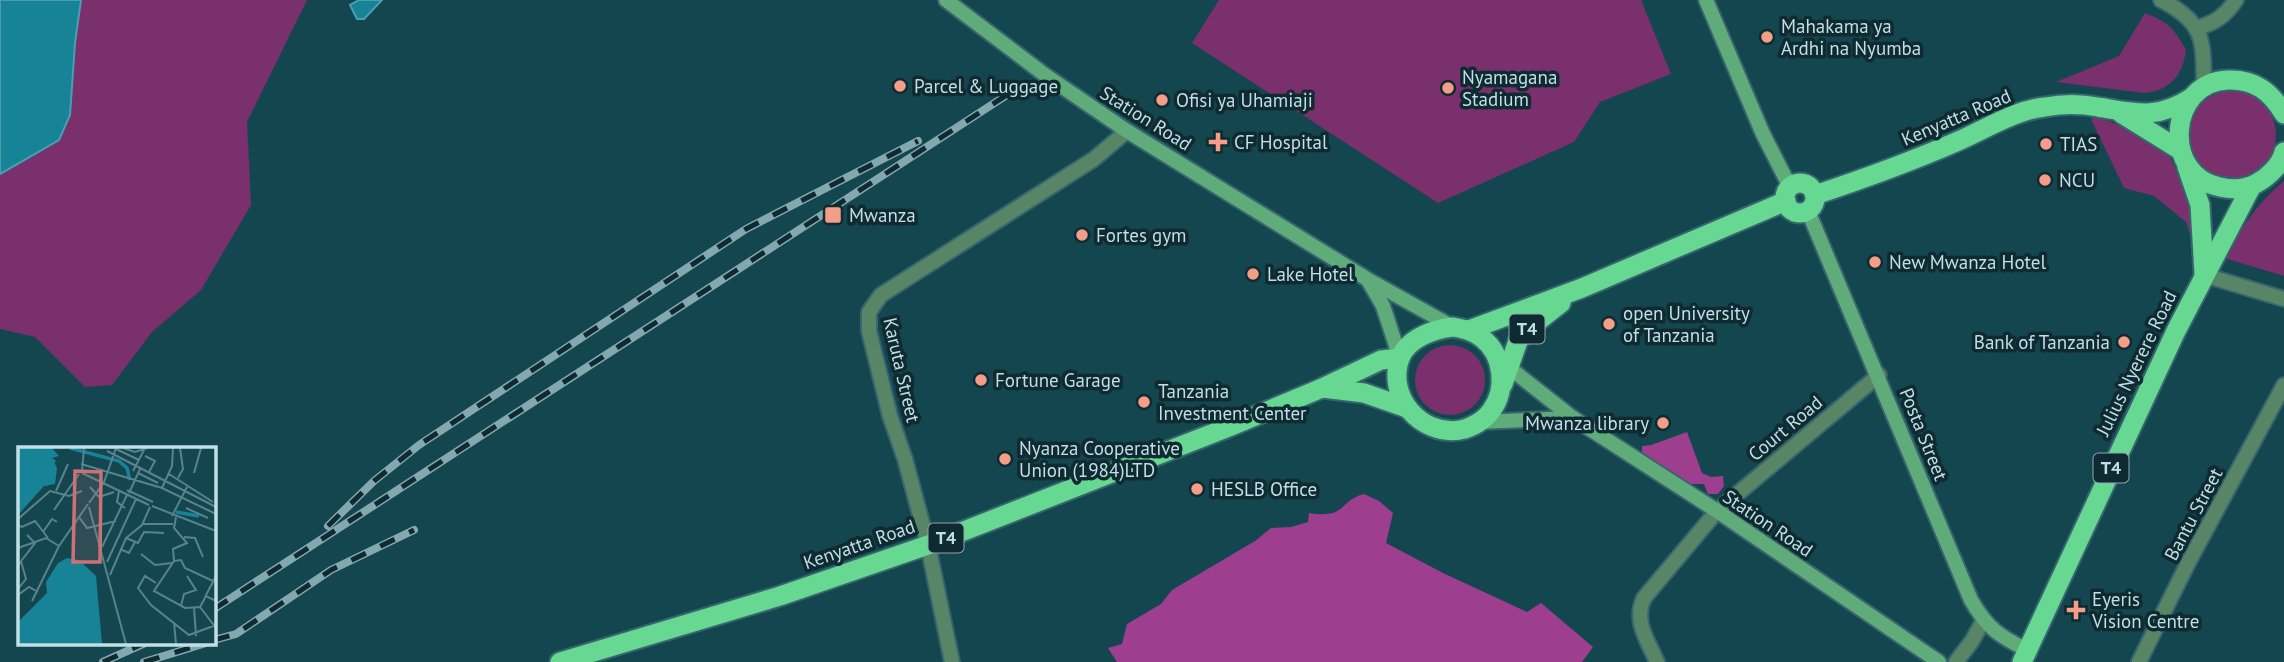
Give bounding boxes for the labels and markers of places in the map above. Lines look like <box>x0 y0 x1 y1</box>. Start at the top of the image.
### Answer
place label: Mahakama ya Ardhi na Nyumba <box>1781 14 1921 60</box>
marker: Mahakama ya Ardhi na Nyumba <box>1759 29 1775 45</box>
place label: Nyamagana Stadium <box>1462 65 1557 111</box>
place label: Parcel & Luggage <box>914 74 1058 98</box>
marker: Parcel & Luggage <box>892 78 908 94</box>
marker: Nyamagana Stadium <box>1440 80 1456 96</box>
place label: Ofisi ya Uhamiaji <box>1176 88 1313 112</box>
marker: Ofisi ya Uhamiaji <box>1154 92 1170 108</box>
place label: CF Hospital <box>1234 130 1328 154</box>
marker: CF Hospital <box>1208 132 1228 152</box>
place label: TIAS <box>2060 132 2097 156</box>
marker: TIAS <box>2038 136 2054 152</box>
place label: NCU <box>2059 168 2095 192</box>
marker: NCU <box>2037 172 2053 188</box>
place label: Mwanza <box>849 203 916 227</box>
marker: Mwanza <box>823 205 843 225</box>
place label: Fortes gym <box>1096 223 1186 247</box>
marker: Fortes gym <box>1074 227 1090 243</box>
place label: New Mwanza Hotel <box>1889 250 2046 274</box>
marker: New Mwanza Hotel <box>1867 254 1883 270</box>
place label: Lake Hotel <box>1267 262 1354 286</box>
marker: Lake Hotel <box>1245 266 1261 282</box>
place label: open University of Tanzania <box>1623 301 1750 347</box>
marker: open University of Tanzania <box>1601 316 1617 332</box>
place label: Bank of Tanzania <box>1974 330 2110 354</box>
marker: Bank of Tanzania <box>2116 334 2132 350</box>
place label: Fortune Garage <box>995 368 1121 392</box>
marker: Fortune Garage <box>973 372 989 388</box>
place label: Tanzania Investment Center <box>1158 379 1307 425</box>
marker: Tanzania Investment Center <box>1136 394 1152 410</box>
place label: Mwanza library <box>1525 411 1649 435</box>
marker: Mwanza library <box>1655 415 1671 431</box>
place label: Nyanza Cooperative Union (1984)LTD <box>1019 436 1180 482</box>
marker: Nyanza Cooperative Union (1984)LTD <box>997 451 1013 467</box>
place label: HESLB Office <box>1211 477 1317 501</box>
marker: HESLB Office <box>1189 481 1205 497</box>
place label: Eyeris Vision Centre <box>2091 587 2199 633</box>
marker: Eyeris Vision Centre <box>2066 600 2086 620</box>

